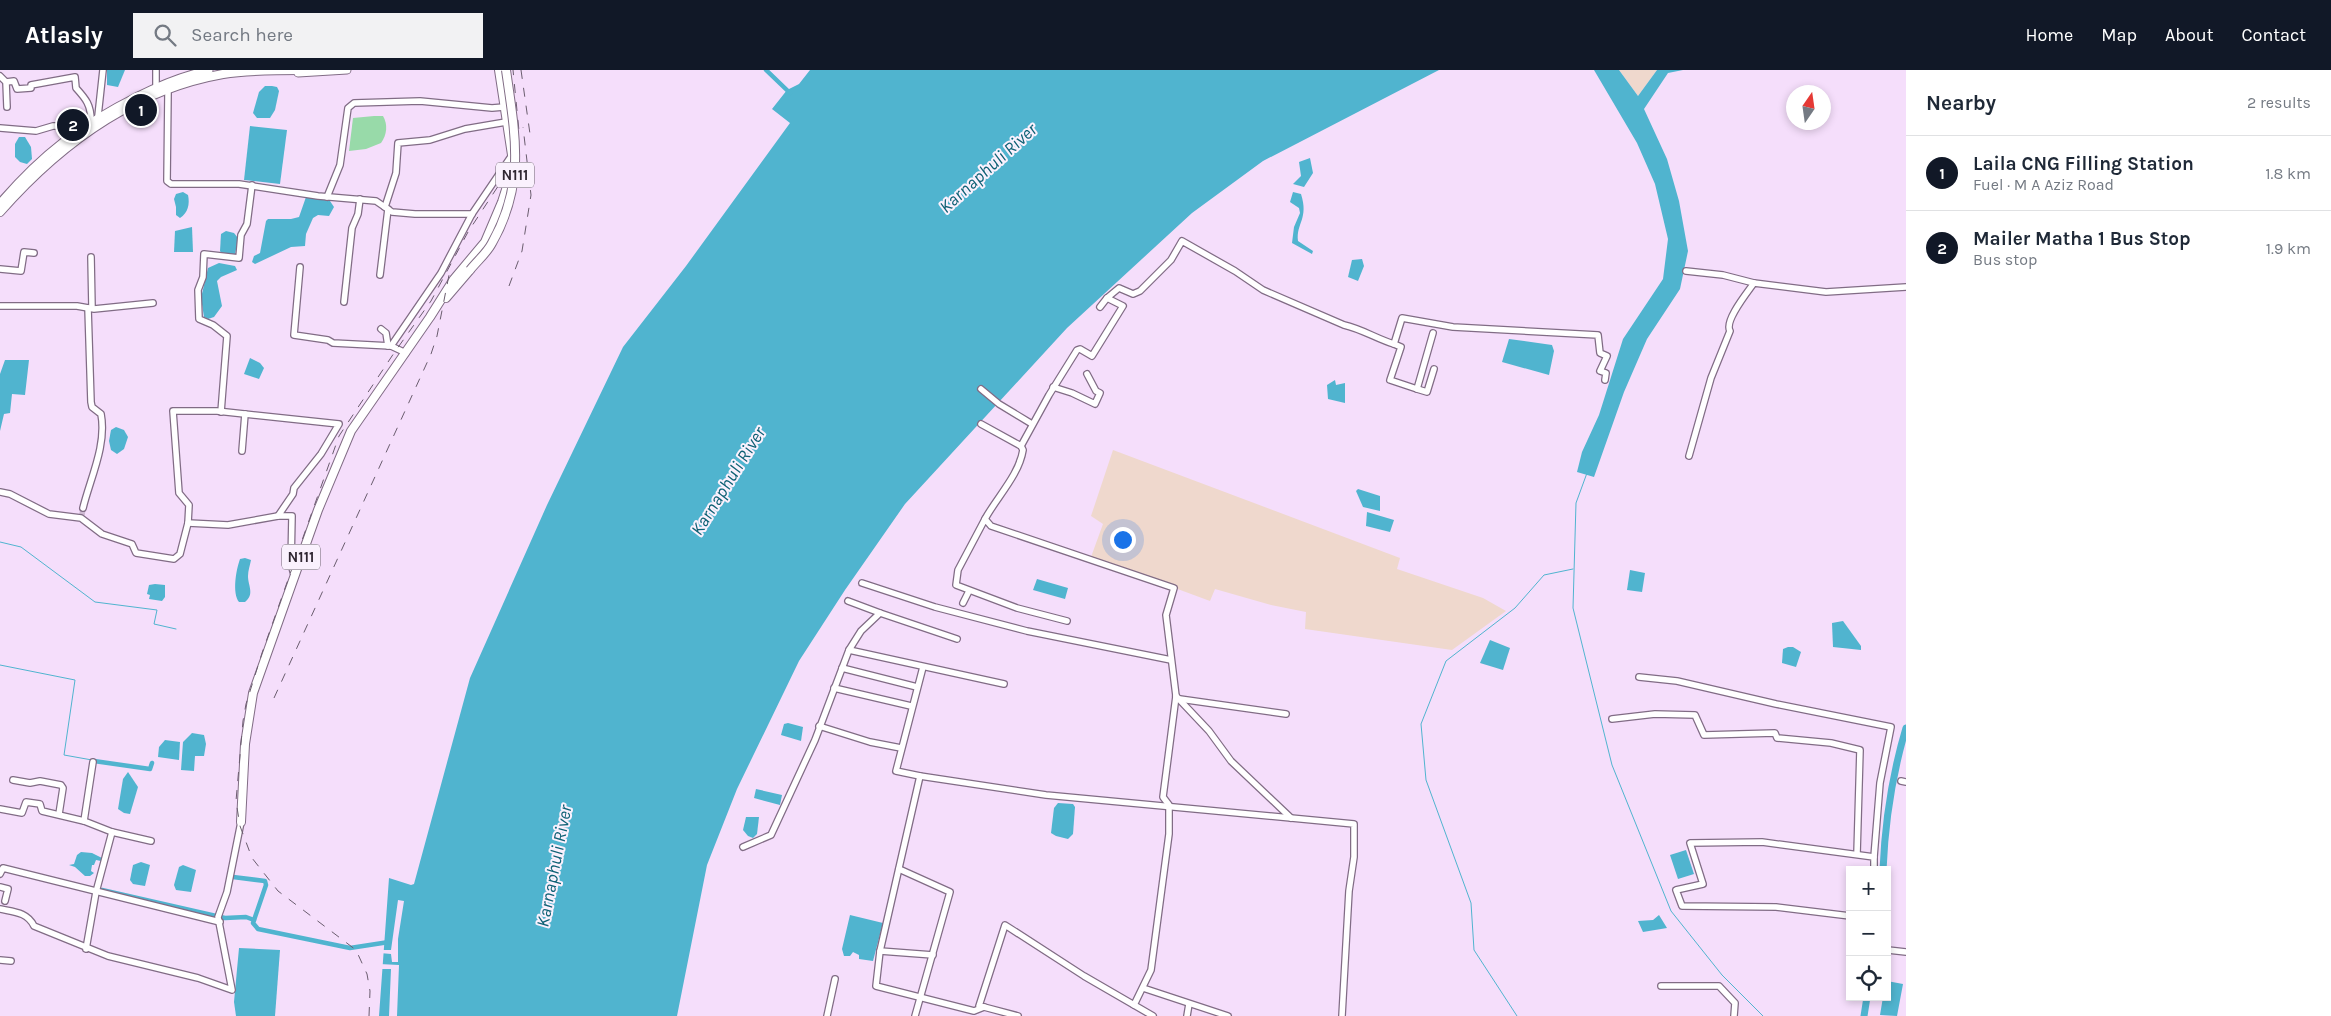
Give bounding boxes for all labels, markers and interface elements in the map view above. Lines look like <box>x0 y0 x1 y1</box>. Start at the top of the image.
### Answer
search box <box>133 13 483 58</box>
text: Atlasly <box>25 21 103 49</box>
icon: search <box>151 21 179 49</box>
text: Search here <box>191 24 293 46</box>
text: Home <box>2025 24 2073 46</box>
text: Map <box>2101 24 2137 46</box>
text: About <box>2165 24 2214 46</box>
text: Contact <box>2242 24 2306 46</box>
north arrow <box>1786 85 1831 130</box>
pin: 1 <box>125 91 157 129</box>
text: Nearby <box>1926 91 1996 115</box>
text: 2 results <box>2247 93 2311 112</box>
pin: 2 <box>57 106 89 144</box>
water label: Karnaphuli River <box>935 118 1042 218</box>
text: Laila CNG Filling Station <box>1973 153 2194 175</box>
road number: N111 <box>496 162 534 188</box>
text: 1 <box>1939 164 1945 183</box>
text: 1.8 km <box>2265 164 2311 183</box>
text: Fuel · M A Aziz Road <box>1973 175 2114 194</box>
text: Mailer Matha 1 Bus Stop <box>1973 228 2191 250</box>
text: 2 <box>1937 239 1947 258</box>
text: 1.9 km <box>2266 239 2311 258</box>
text: Bus stop <box>1973 250 2037 269</box>
water label: Karnaphuli River <box>686 422 771 539</box>
your location <box>1110 527 1136 553</box>
road number: N111 <box>282 544 320 570</box>
water label: Karnaphuli River <box>531 802 577 929</box>
map controls <box>1846 866 1891 1001</box>
button: + <box>1846 866 1891 911</box>
button: − <box>1846 911 1891 956</box>
button: locate <box>1846 956 1891 1001</box>

